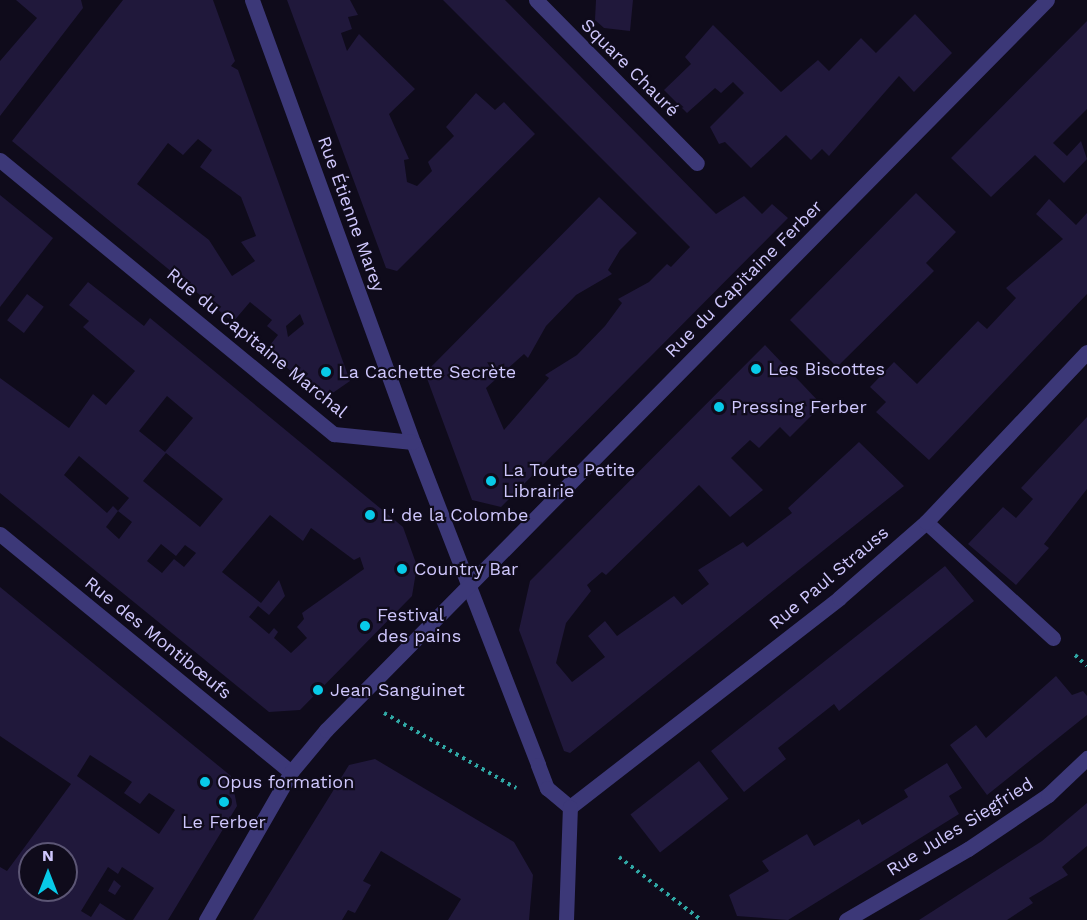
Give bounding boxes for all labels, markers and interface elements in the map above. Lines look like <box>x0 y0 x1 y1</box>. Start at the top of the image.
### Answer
street label: Square Chauré <box>576 14 684 122</box>
street label: Rue Étienne Marey <box>313 133 389 295</box>
street label: Rue du Capitaine Ferber <box>661 196 827 362</box>
street label: Rue du Capitaine Marchal <box>162 263 352 423</box>
place label: Les Biscottes <box>768 358 885 380</box>
place label: La Cachette Secrète <box>338 361 517 383</box>
marker: Les Biscottes <box>749 362 763 376</box>
marker: La Cachette Secrète <box>319 365 333 379</box>
place label: Pressing Ferber <box>731 396 867 418</box>
marker: Pressing Ferber <box>712 400 726 414</box>
place label: La Toute Petite Librairie <box>503 460 636 502</box>
marker: La Toute Petite Librairie <box>484 474 498 488</box>
place label: L' de la Colombe <box>382 504 529 526</box>
marker: L' de la Colombe <box>363 508 377 522</box>
street label: Rue Paul Strauss <box>765 522 893 634</box>
place label: Country Bar <box>414 558 519 580</box>
marker: Country Bar <box>395 562 409 576</box>
street label: Rue des Montibœufs <box>80 572 236 704</box>
place label: Festival des pains <box>377 605 461 648</box>
marker: Festival des pains <box>358 619 372 633</box>
place label: Jean Sanguinet <box>330 679 465 701</box>
marker: Jean Sanguinet <box>311 683 325 697</box>
place label: Opus formation <box>217 771 355 793</box>
street label: Rue Jules Siegfried <box>883 773 1037 881</box>
marker: Opus formation <box>198 775 212 789</box>
marker: Le Ferber <box>217 795 231 809</box>
place label: Le Ferber <box>182 811 266 833</box>
north arrow <box>18 842 78 902</box>
text: N <box>42 846 54 865</box>

